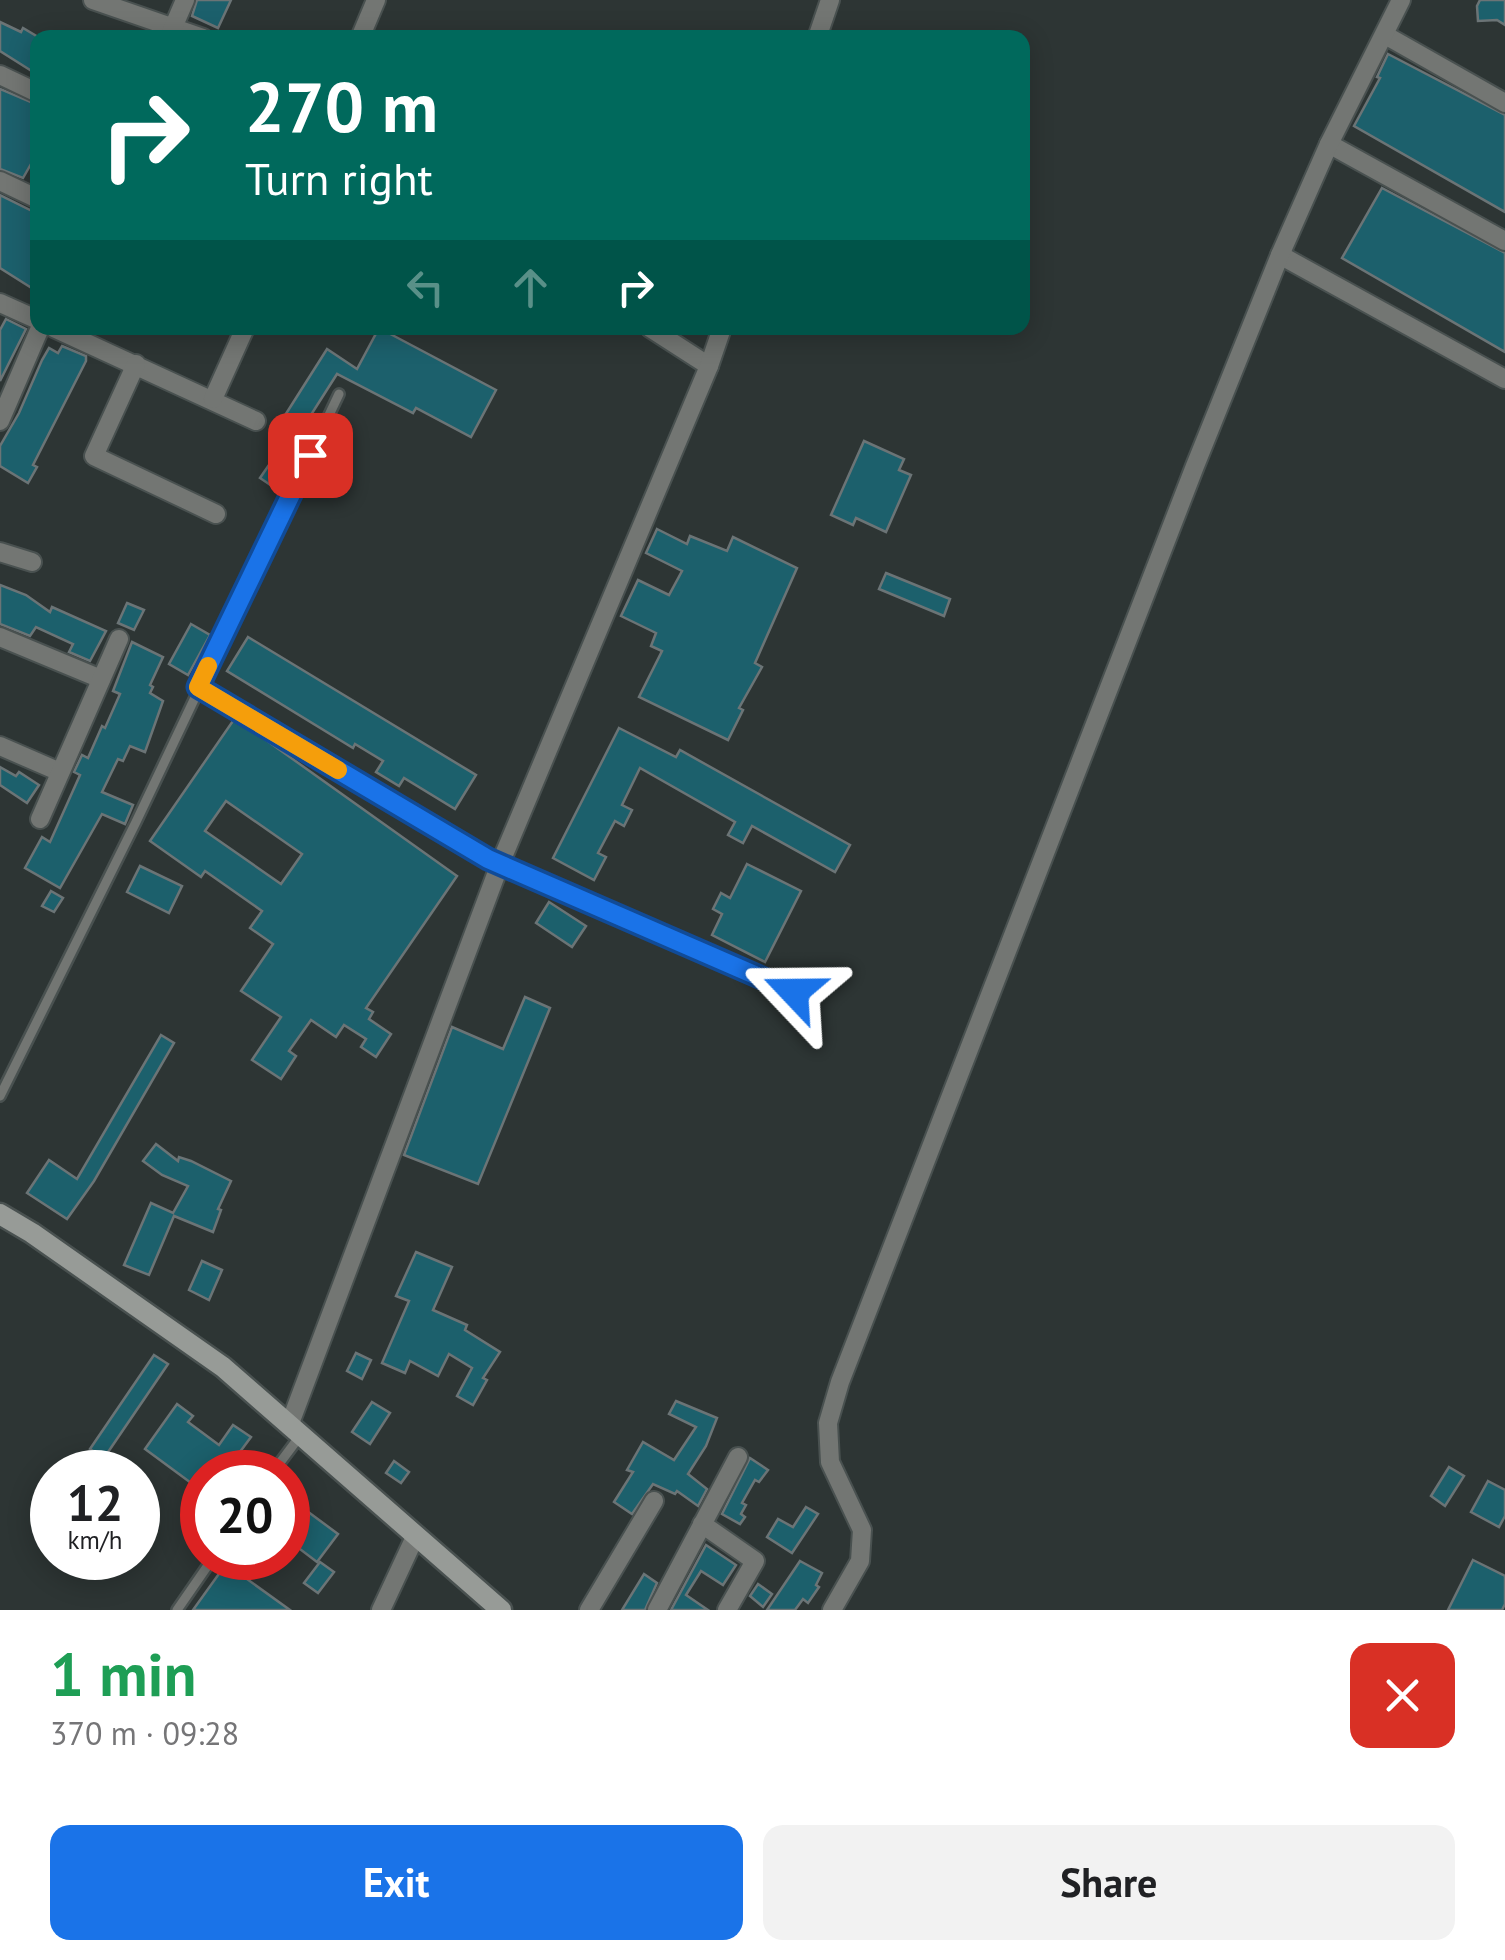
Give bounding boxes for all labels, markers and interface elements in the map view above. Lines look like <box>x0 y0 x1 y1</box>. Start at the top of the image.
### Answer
text: 270 m <box>245 61 438 151</box>
icon: right <box>80 70 210 200</box>
text: Turn right <box>245 149 433 207</box>
icon: left <box>398 260 453 315</box>
icon: ahead <box>503 260 558 315</box>
icon: right <box>608 260 663 315</box>
pin <box>268 413 353 498</box>
icon: arrive <box>283 428 338 483</box>
position arrow <box>742 940 846 1044</box>
speed limit sign: 20 <box>180 1450 310 1580</box>
text: 12 <box>67 1470 123 1535</box>
text: km/h <box>68 1524 122 1556</box>
text: 1 min <box>50 1635 196 1713</box>
button: close <box>1350 1643 1455 1748</box>
text: 370 m · 09:28 <box>50 1712 239 1754</box>
button: Exit <box>50 1825 743 1940</box>
button: Share <box>763 1825 1455 1940</box>

